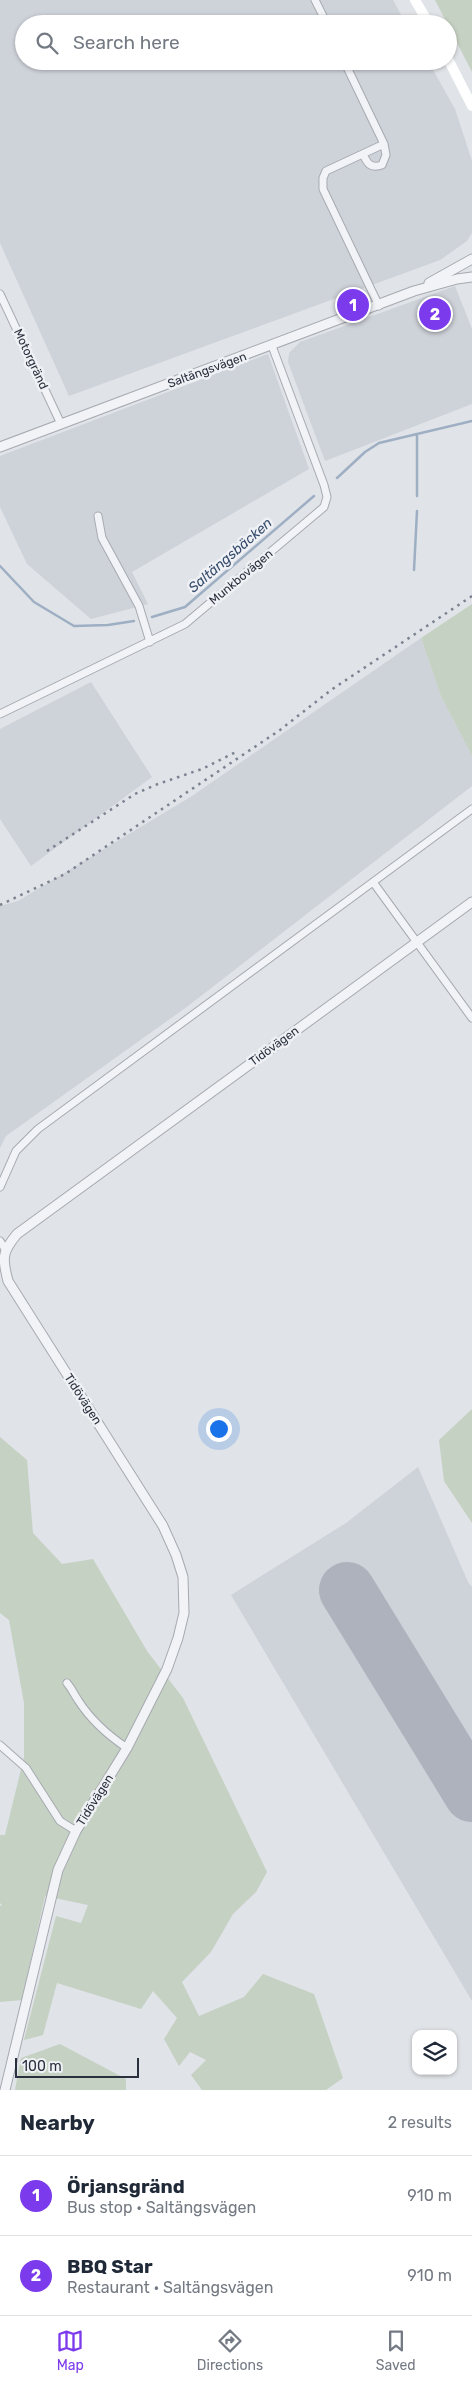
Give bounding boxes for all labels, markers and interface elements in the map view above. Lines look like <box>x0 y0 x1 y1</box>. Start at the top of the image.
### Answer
search box <box>15 15 457 70</box>
icon: search <box>33 29 61 57</box>
text: Search here <box>73 31 180 54</box>
pin: 1 <box>337 286 369 324</box>
pin: 2 <box>419 295 451 333</box>
street label: Motorgränd <box>11 327 51 391</box>
street label: Saltängsvägen <box>166 349 248 391</box>
water label: Saltängsbäcken <box>185 514 276 596</box>
street label: Munkbovägen <box>207 546 275 608</box>
street label: Tidövägen <box>246 1023 302 1069</box>
street label: Tidövägen <box>61 1371 105 1427</box>
your location <box>206 1416 232 1442</box>
street label: Tidövägen <box>74 1772 116 1828</box>
map controls <box>412 2030 457 2075</box>
button: layers <box>412 2030 457 2075</box>
scale bar <box>15 2055 139 2078</box>
text: 100 m <box>22 2058 62 2075</box>
text: Nearby <box>20 2110 95 2135</box>
text: 2 results <box>388 2113 452 2132</box>
text: Örjansgränd <box>67 2175 185 2198</box>
text: 1 <box>32 2186 40 2205</box>
text: 910 m <box>407 2186 452 2205</box>
text: Bus stop · Saltängsvägen <box>67 2198 256 2217</box>
text: BBQ Star <box>67 2255 153 2278</box>
text: 2 <box>31 2266 41 2285</box>
text: 910 m <box>407 2266 452 2285</box>
text: Restaurant · Saltängsvägen <box>67 2278 273 2297</box>
tab: Map <box>56 2327 84 2374</box>
tab: Directions <box>197 2327 263 2374</box>
tab: Saved <box>376 2327 416 2374</box>

